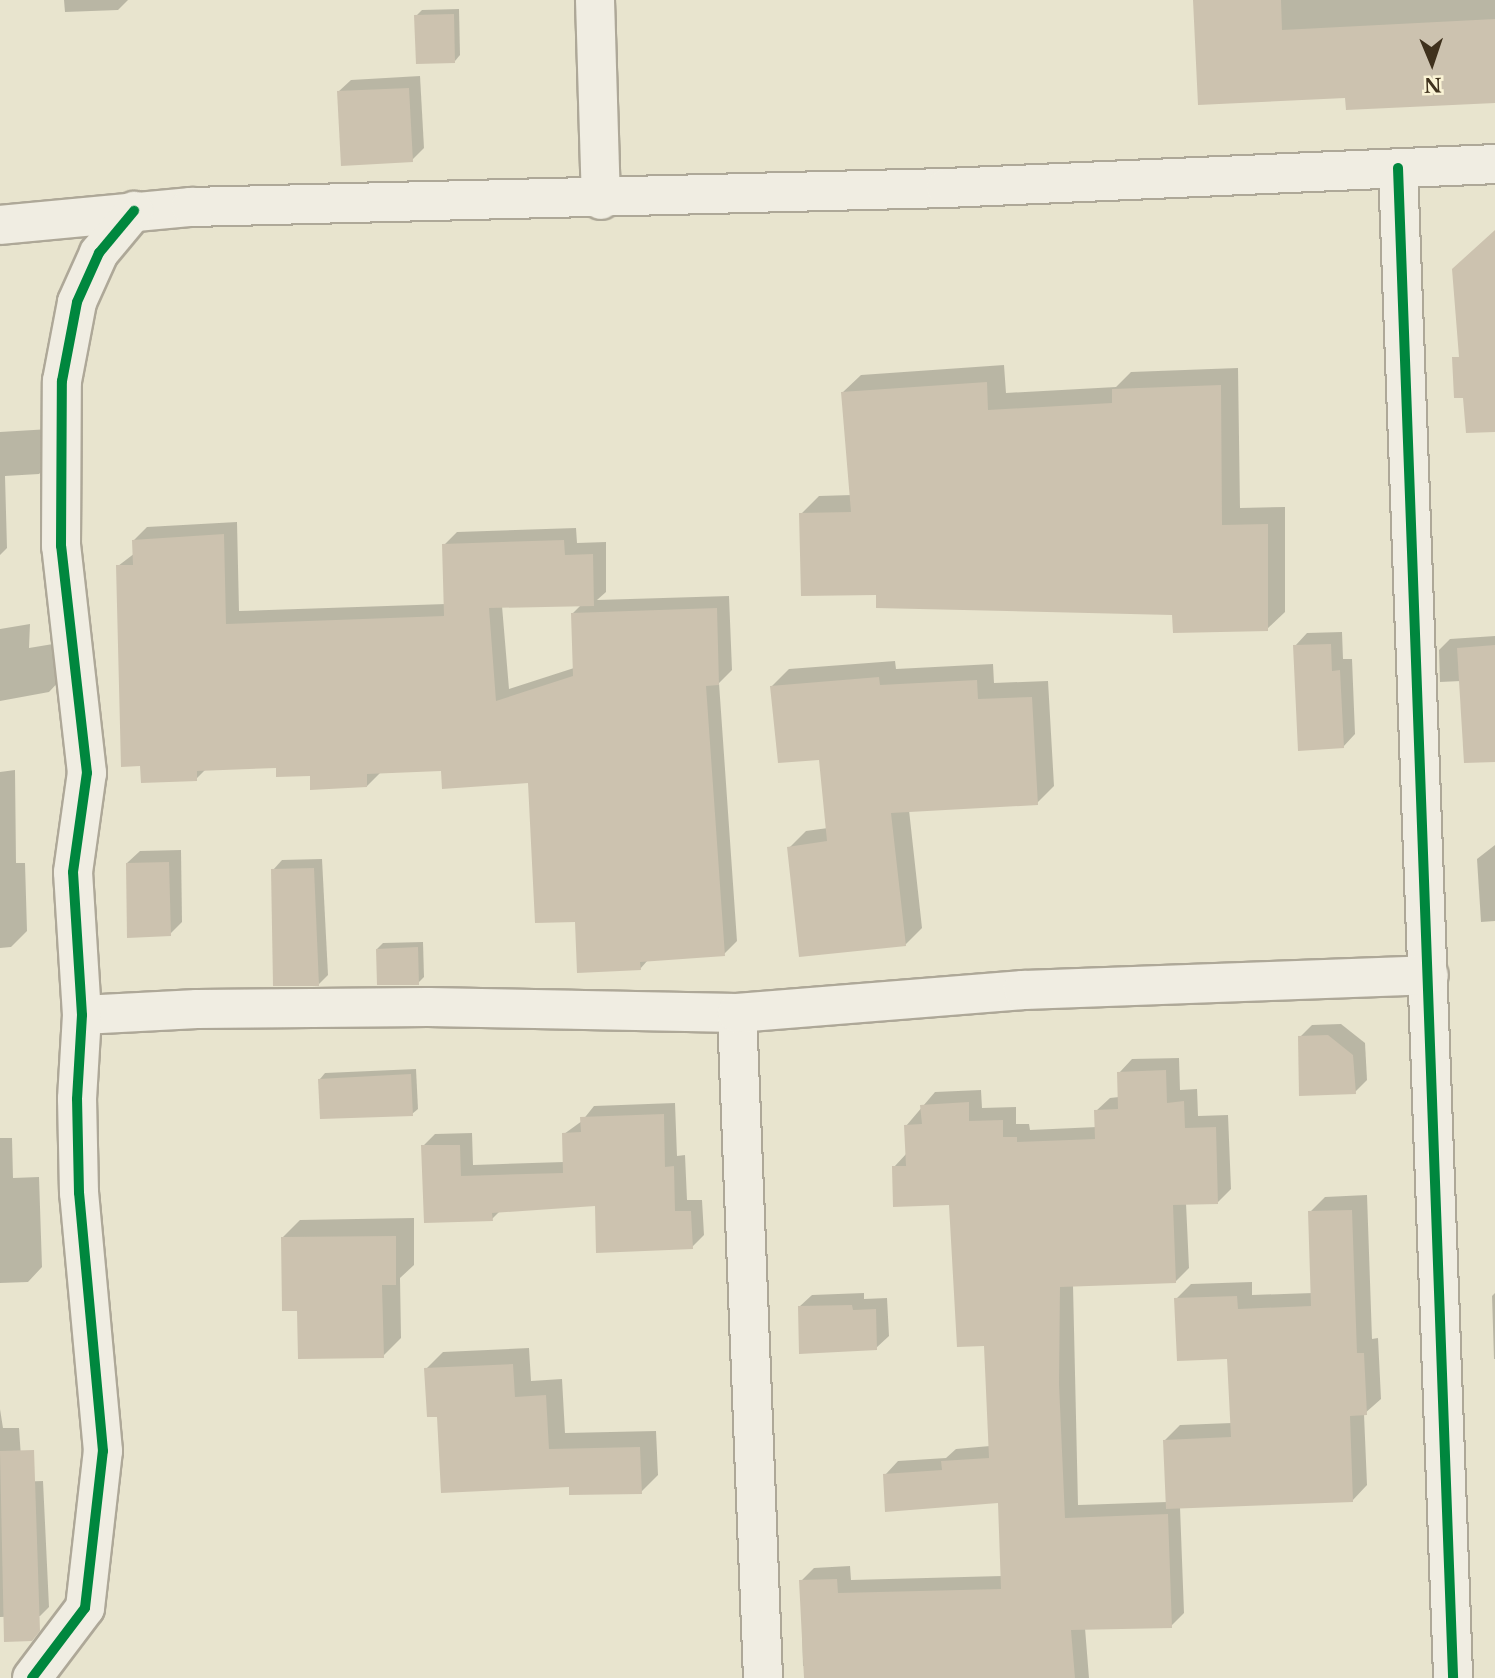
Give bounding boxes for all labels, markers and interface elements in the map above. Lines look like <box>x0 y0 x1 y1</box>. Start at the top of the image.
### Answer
north arrow <box>1397 28 1467 98</box>
text: N <box>1423 73 1442 96</box>

